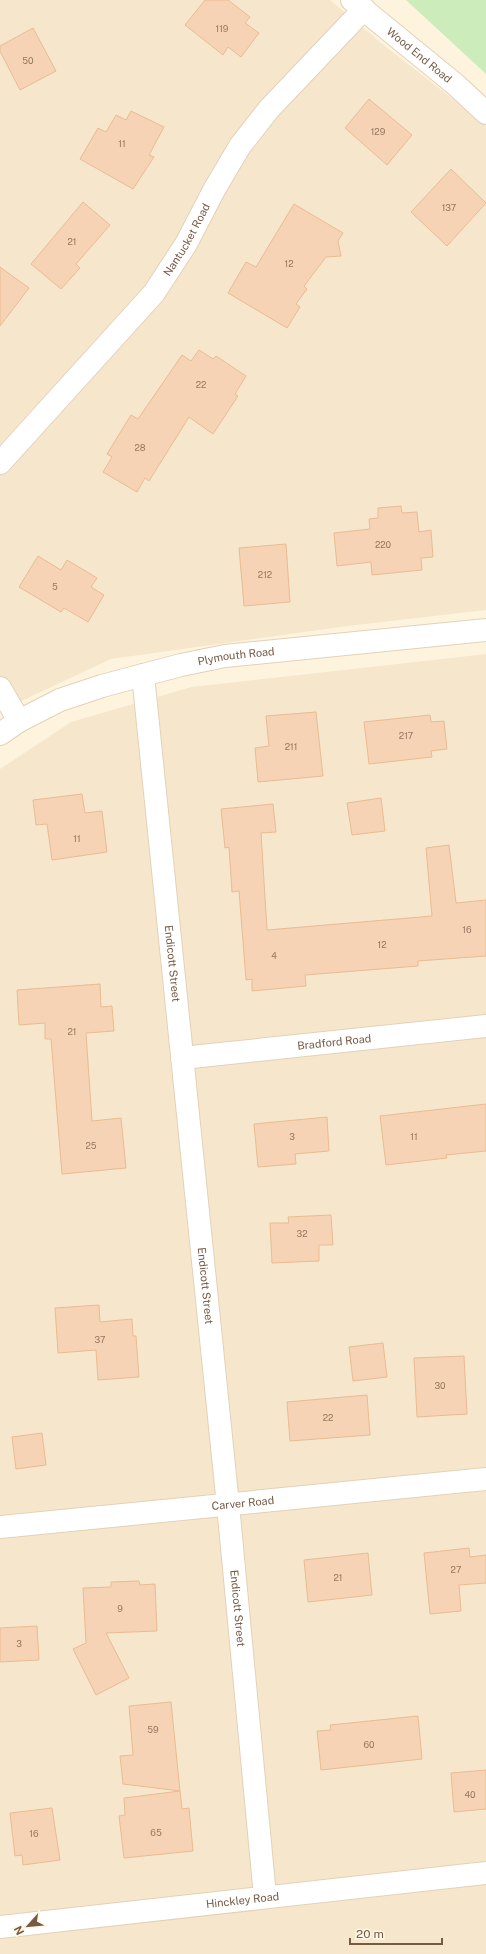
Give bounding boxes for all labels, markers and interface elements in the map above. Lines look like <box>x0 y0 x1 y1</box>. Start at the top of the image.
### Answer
house number: 119 <box>216 23 229 34</box>
street label: Wood End Road <box>385 25 454 85</box>
house number: 50 <box>22 55 34 66</box>
house number: 129 <box>371 126 386 137</box>
house number: 11 <box>118 138 126 149</box>
street label: Nantucket Road <box>161 201 212 278</box>
house number: 137 <box>442 202 456 213</box>
house number: 21 <box>67 236 77 247</box>
house number: 12 <box>284 258 294 269</box>
house number: 22 <box>196 379 206 390</box>
house number: 28 <box>134 442 146 453</box>
house number: 220 <box>375 539 392 550</box>
house number: 212 <box>258 569 272 580</box>
house number: 5 <box>52 581 58 592</box>
street label: Plymouth Road <box>197 645 275 667</box>
house number: 217 <box>399 730 413 741</box>
house number: 211 <box>285 741 297 752</box>
house number: 11 <box>73 833 81 844</box>
street label: Endicott Street <box>163 924 182 1003</box>
house number: 16 <box>462 924 472 935</box>
house number: 12 <box>377 939 387 950</box>
house number: 4 <box>271 950 277 961</box>
house number: 21 <box>67 1026 77 1037</box>
street label: Bradford Road <box>297 1032 372 1052</box>
house number: 3 <box>289 1131 295 1142</box>
house number: 11 <box>410 1131 418 1142</box>
house number: 25 <box>85 1140 97 1151</box>
house number: 32 <box>296 1228 308 1239</box>
street label: Endicott Street <box>196 1247 215 1325</box>
house number: 37 <box>95 1334 105 1345</box>
house number: 30 <box>434 1380 446 1391</box>
house number: 22 <box>323 1412 333 1423</box>
street label: Carver Road <box>211 1494 275 1512</box>
house number: 27 <box>451 1564 461 1575</box>
street label: Endicott Street <box>228 1569 247 1647</box>
house number: 21 <box>333 1572 343 1583</box>
house number: 9 <box>117 1603 123 1614</box>
house number: 3 <box>16 1638 22 1649</box>
house number: 59 <box>147 1724 159 1735</box>
house number: 60 <box>363 1739 375 1750</box>
house number: 40 <box>464 1789 476 1800</box>
house number: 65 <box>150 1827 162 1838</box>
house number: 16 <box>29 1828 39 1839</box>
street label: Hinckley Road <box>205 1890 280 1910</box>
north arrow <box>8 1906 48 1946</box>
scale bar <box>350 1920 442 1946</box>
text: N <box>12 1924 26 1937</box>
text: 20 m <box>356 1927 384 1941</box>

